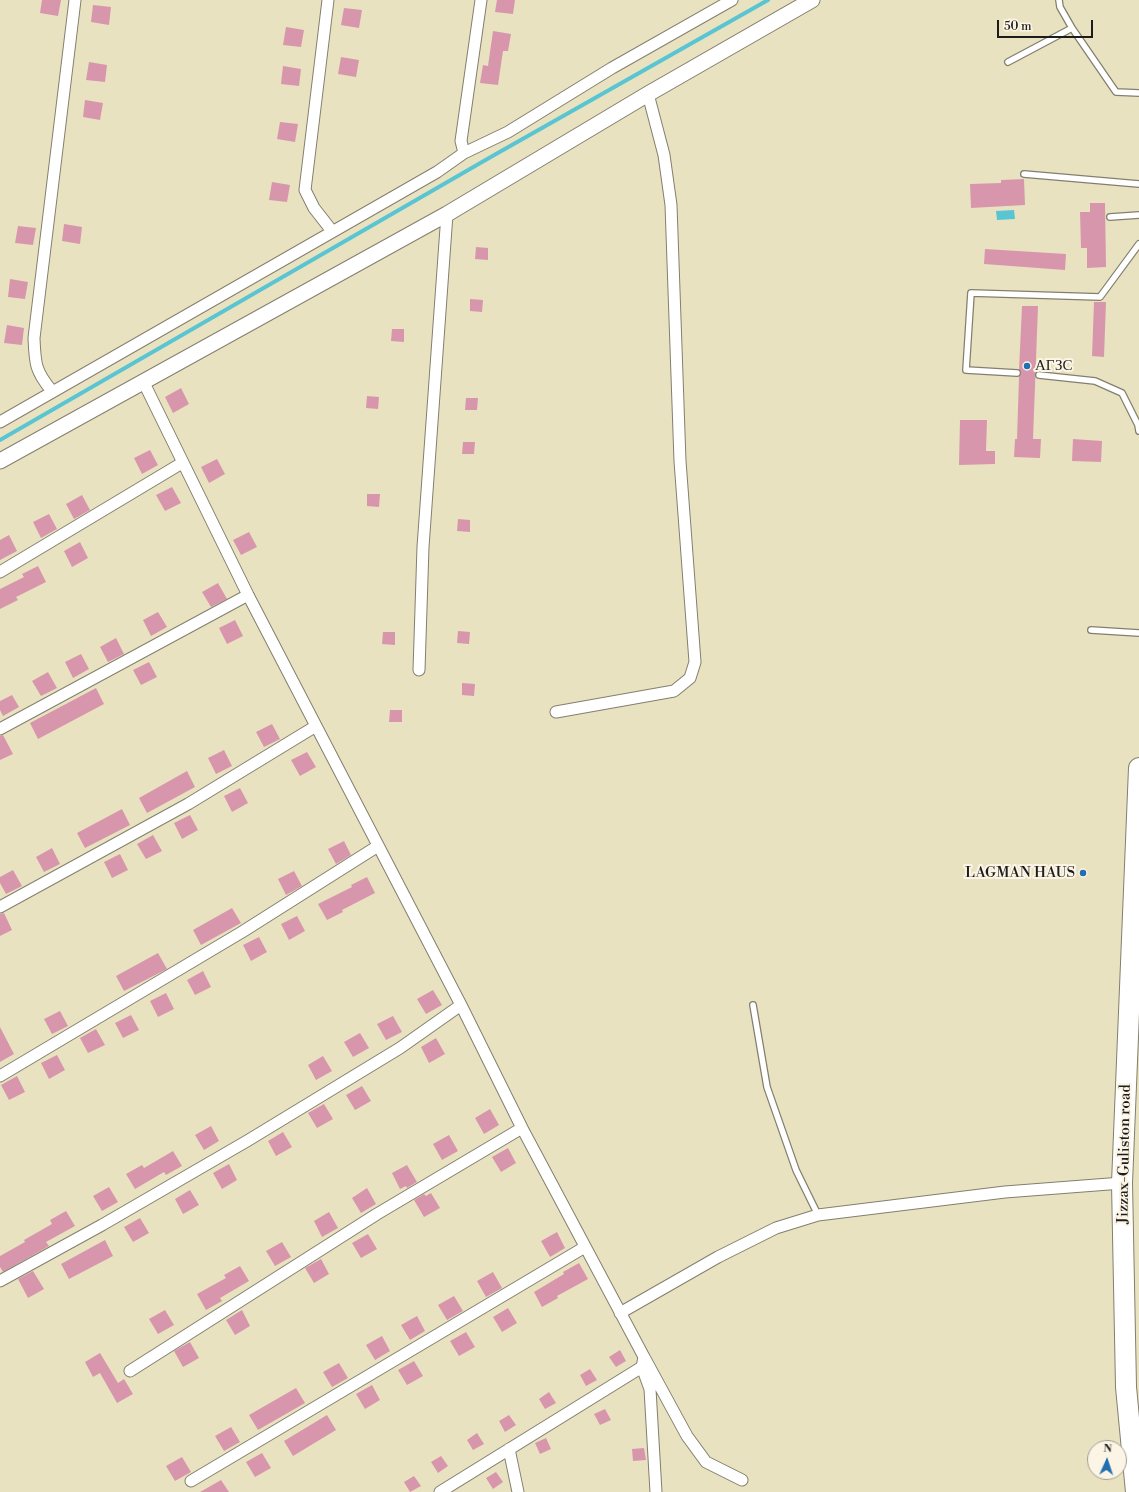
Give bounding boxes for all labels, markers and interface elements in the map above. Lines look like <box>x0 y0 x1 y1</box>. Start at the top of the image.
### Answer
scale bar <box>999 12 1095 38</box>
text: 50 m <box>1004 19 1032 34</box>
place label: АГЗС <box>1035 357 1072 375</box>
marker: АГЗС <box>1022 361 1032 371</box>
place label: LAGMAN HAUS <box>965 864 1075 882</box>
marker: LAGMAN HAUS <box>1078 868 1088 878</box>
street label: Jizzax-Guliston road <box>1115 1084 1135 1224</box>
north arrow <box>1087 1440 1127 1480</box>
text: N <box>1103 1442 1112 1456</box>

